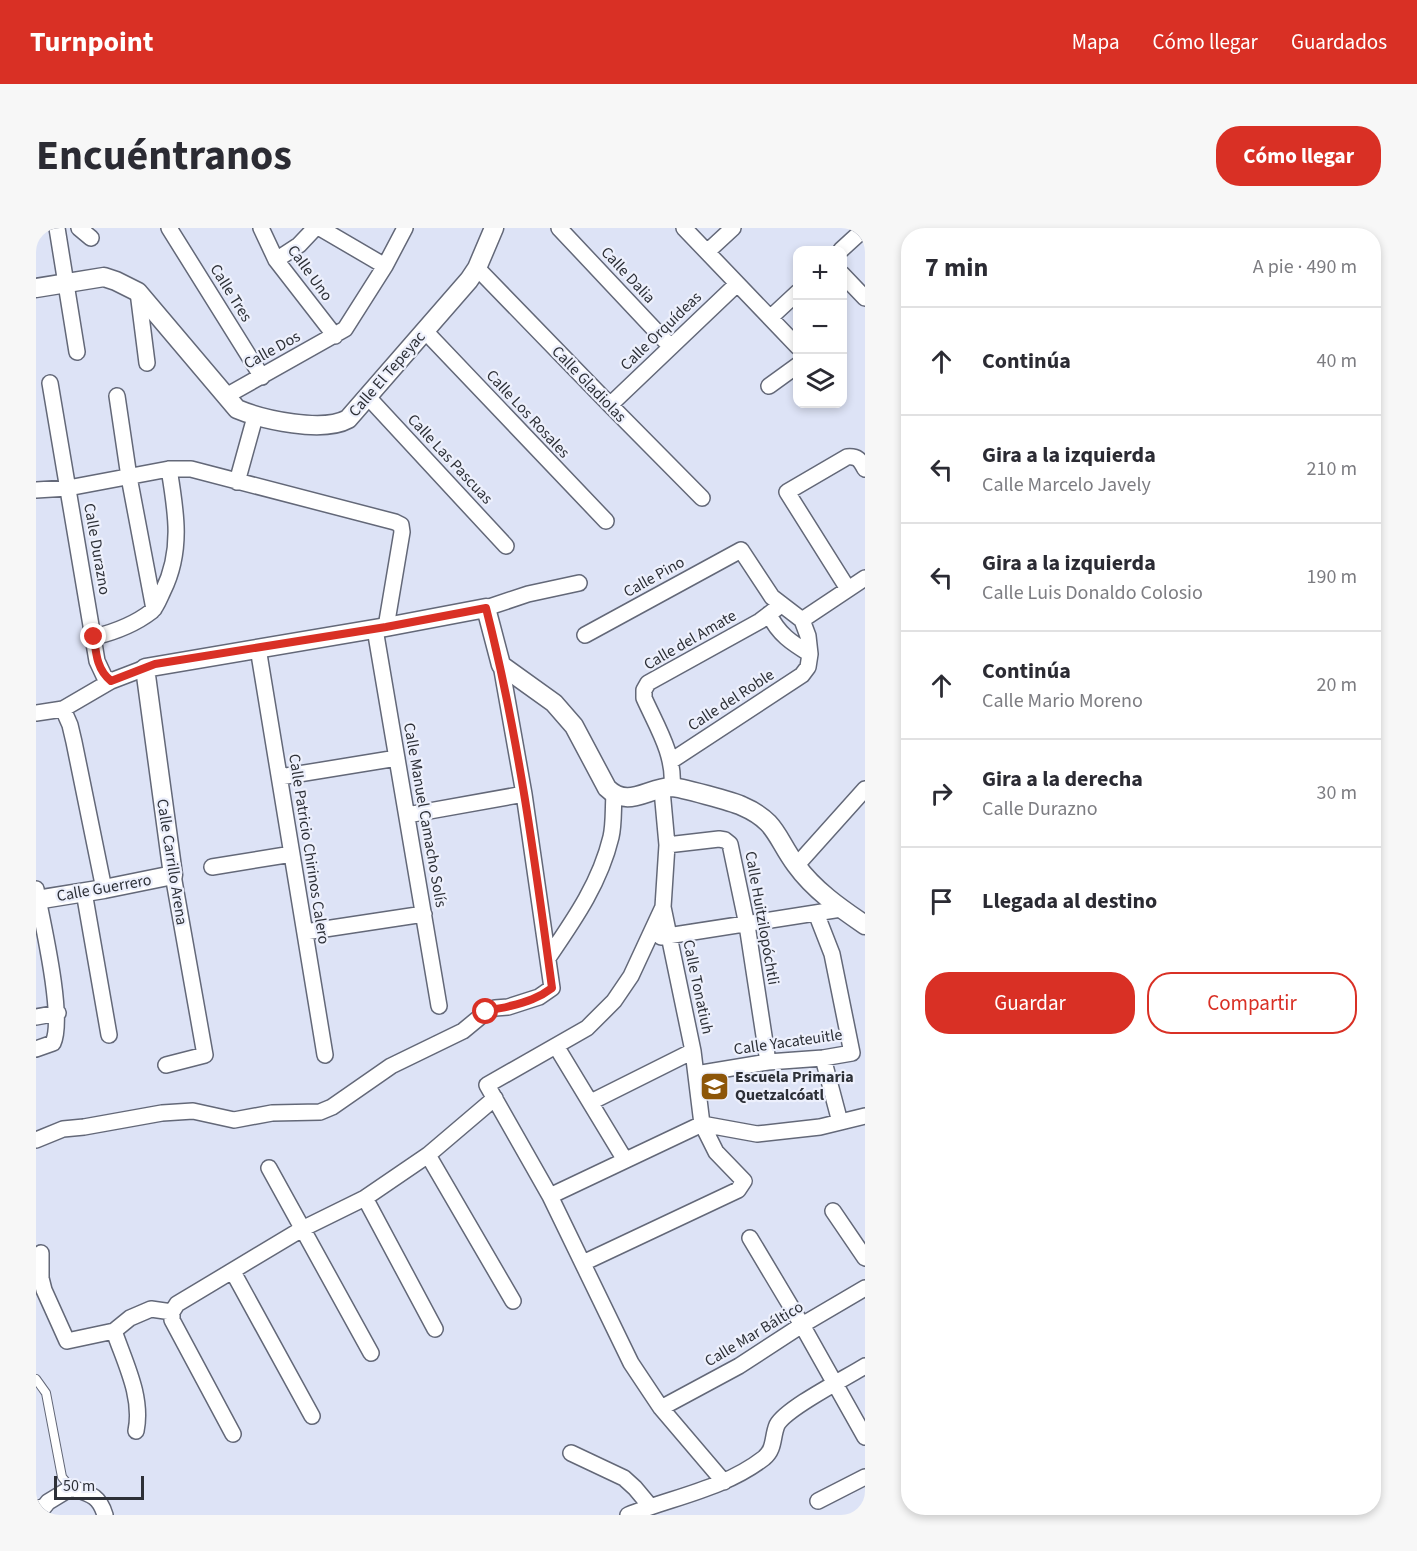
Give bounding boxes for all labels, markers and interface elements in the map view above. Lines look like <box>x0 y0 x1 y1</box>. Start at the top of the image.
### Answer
text: Turnpoint <box>30 22 154 62</box>
text: Mapa <box>1072 27 1120 57</box>
text: Cómo llegar <box>1153 27 1258 57</box>
text: Guardados <box>1291 27 1387 57</box>
text: Encuéntranos <box>36 126 292 186</box>
button: Cómo llegar <box>1216 126 1381 186</box>
street label: Calle Uno <box>282 241 338 305</box>
street label: Calle Dalia <box>596 242 660 308</box>
map controls <box>793 246 847 408</box>
button: + <box>793 246 847 300</box>
text: 7 min <box>925 249 988 286</box>
text: A pie · 490 m <box>1253 253 1357 281</box>
street label: Calle Tres <box>205 260 258 326</box>
street label: Calle Orquídeas <box>615 286 707 376</box>
button: − <box>793 300 847 354</box>
street label: Calle Dos <box>240 325 305 375</box>
street label: Calle El Tepeyac <box>344 326 430 422</box>
street label: Calle Gladiolas <box>547 341 631 427</box>
icon: ahead <box>925 345 958 378</box>
text: Continúa <box>982 345 1071 377</box>
text: 40 m <box>1317 347 1357 375</box>
button: layers <box>793 354 847 408</box>
street label: Calle Los Rosales <box>481 365 575 463</box>
street label: Calle Las Pascuas <box>402 409 498 509</box>
text: Gira a la izquierda <box>982 439 1156 471</box>
icon: left <box>925 453 958 486</box>
text: 210 m <box>1307 455 1357 483</box>
text: Calle Marcelo Javely <box>982 471 1151 499</box>
street label: Calle Durazno <box>78 502 116 596</box>
text: Gira a la izquierda <box>982 547 1156 579</box>
street label: Calle Pino <box>619 551 689 603</box>
icon: left <box>925 561 958 594</box>
text: 190 m <box>1307 563 1357 591</box>
text: Calle Luis Donaldo Colosio <box>982 579 1203 607</box>
street label: Calle del Amate <box>640 605 740 675</box>
route end <box>80 623 106 649</box>
text: Continúa <box>982 655 1071 687</box>
street label: Calle del Roble <box>683 664 779 736</box>
icon: ahead <box>925 669 958 702</box>
text: 20 m <box>1317 671 1357 699</box>
text: Calle Mario Moreno <box>982 687 1143 715</box>
street label: Calle Manuel Camacho Solís <box>398 721 452 909</box>
street label: Calle Patricio Chirinos Calero <box>283 752 335 946</box>
text: Gira a la derecha <box>982 763 1143 795</box>
icon: right <box>925 777 958 810</box>
text: 30 m <box>1317 779 1357 807</box>
text: Calle Durazno <box>982 795 1098 823</box>
street label: Calle Carrillo Arena <box>151 797 193 927</box>
street label: Calle Huitzilopóchtli <box>739 849 785 987</box>
street label: Calle Guerrero <box>55 869 153 907</box>
icon: arrive <box>925 885 958 918</box>
text: Llegada al destino <box>982 885 1157 917</box>
street label: Calle Tonatiuh <box>677 938 719 1036</box>
button: Guardar <box>925 972 1135 1034</box>
button: Compartir <box>1147 972 1357 1034</box>
route start <box>472 998 498 1024</box>
street label: Calle Yacateuitle <box>732 1023 844 1060</box>
place label: Escuela Primaria Quetzalcóatl <box>735 1066 854 1106</box>
school or university icon: Escuela Primaria Quetzalcóatl <box>698 1070 730 1102</box>
street label: Calle Mar Báltico <box>701 1296 807 1372</box>
scale bar <box>54 1473 144 1500</box>
text: 50 m <box>63 1475 95 1497</box>

